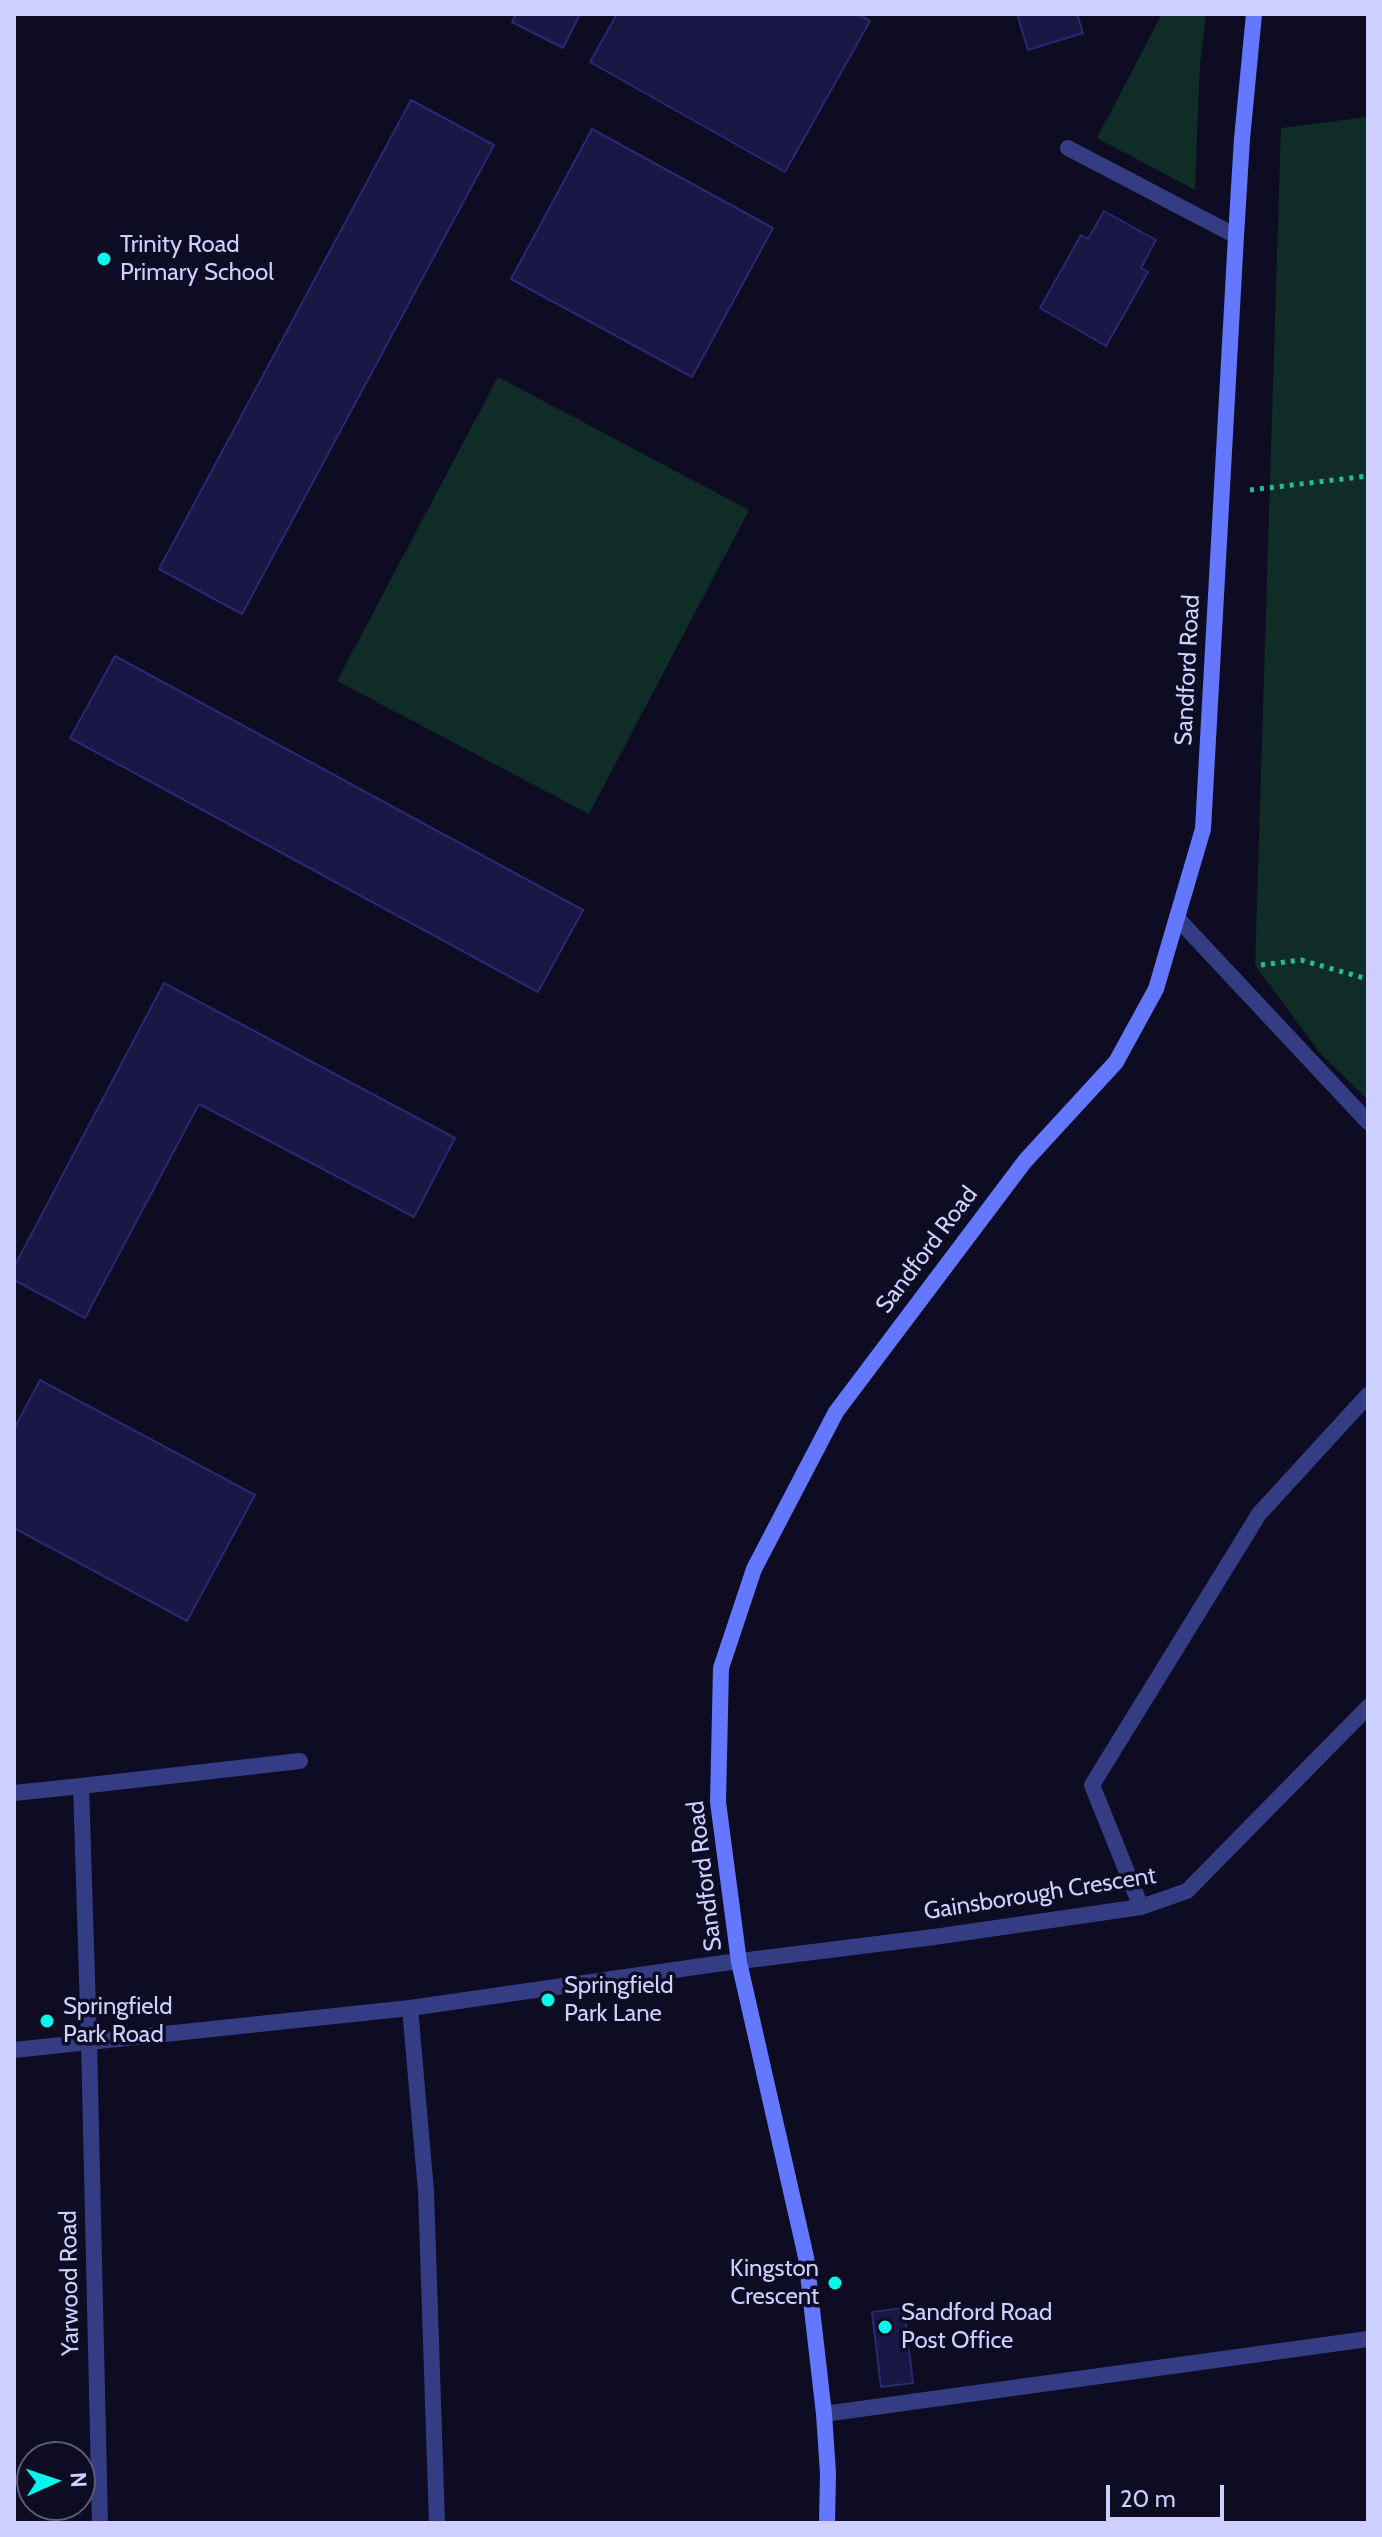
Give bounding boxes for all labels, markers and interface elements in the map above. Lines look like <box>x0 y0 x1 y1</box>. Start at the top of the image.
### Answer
place label: Trinity Road Primary School <box>120 231 274 287</box>
marker: Trinity Road Primary School <box>95 250 113 268</box>
street label: Sandford Road <box>1170 594 1206 746</box>
street label: Sandford Road <box>870 1181 984 1319</box>
street label: Sandford Road <box>681 1799 729 1953</box>
street label: Gainsborough Crescent <box>922 1861 1158 1927</box>
place label: Springfield Park Lane <box>564 1972 673 2028</box>
marker: Springfield Park Lane <box>539 1991 557 2009</box>
place label: Springfield Park Road <box>63 1993 172 2049</box>
marker: Springfield Park Road <box>38 2012 56 2030</box>
street label: Yarwood Road <box>54 2210 86 2356</box>
place label: Kingston Crescent <box>730 2255 819 2311</box>
marker: Kingston Crescent <box>826 2274 844 2292</box>
place label: Sandford Road Post Office <box>901 2299 1052 2355</box>
marker: Sandford Road Post Office <box>876 2318 894 2336</box>
north arrow <box>16 2441 96 2521</box>
scale bar <box>1110 2469 1228 2519</box>
text: N <box>65 2471 92 2488</box>
text: 20 m <box>1120 2484 1176 2513</box>

